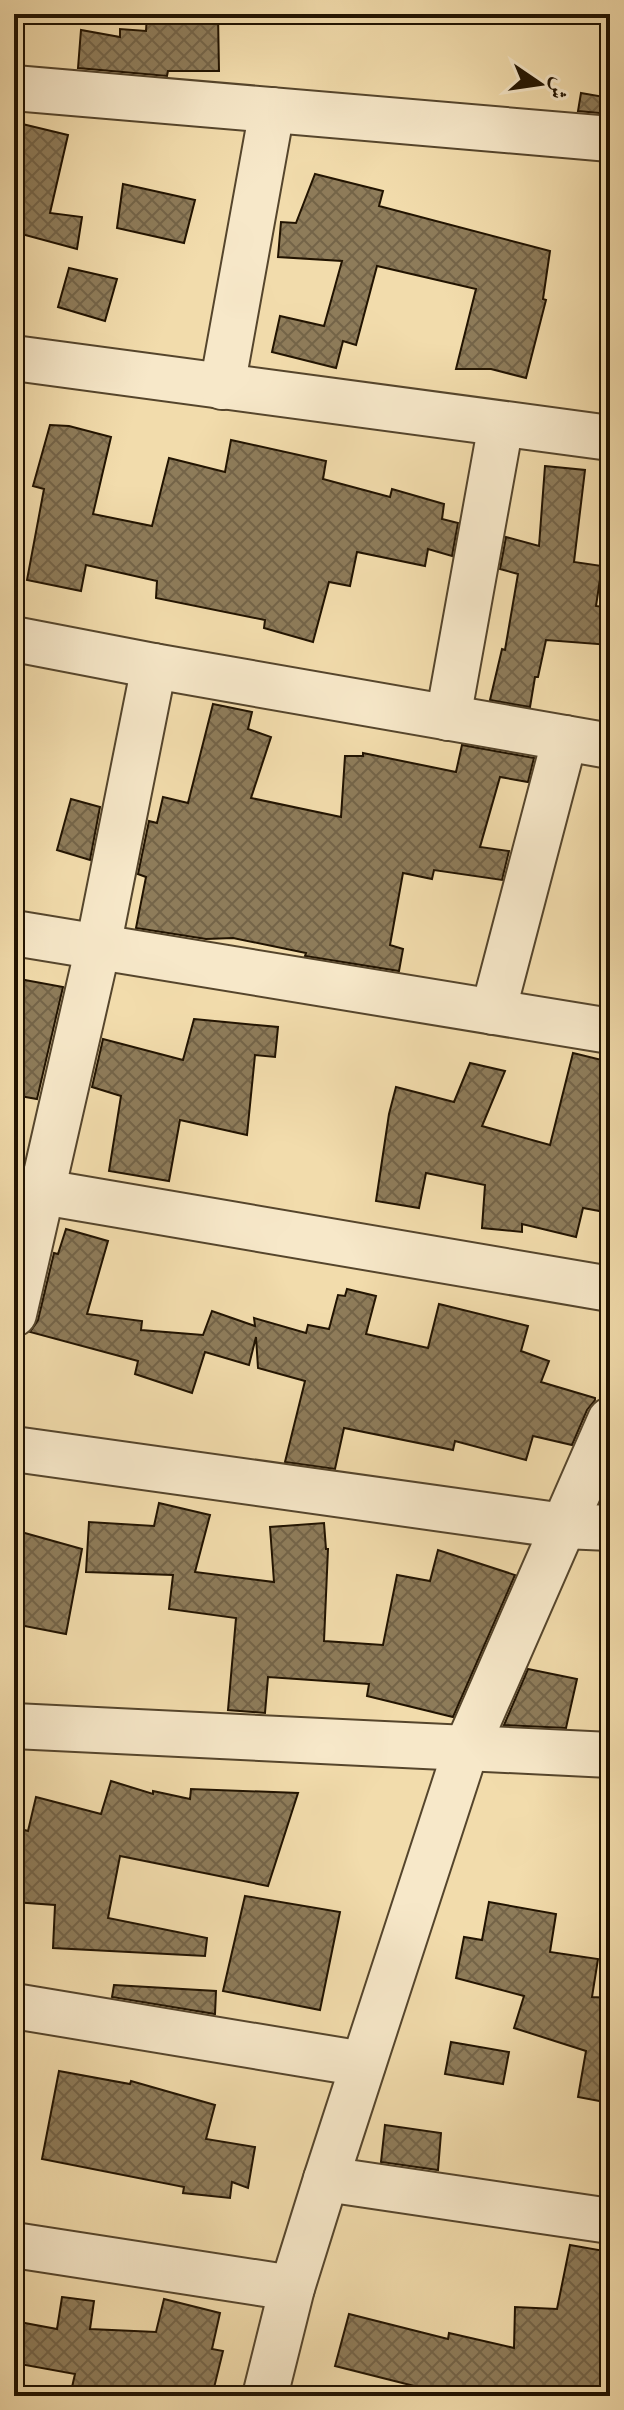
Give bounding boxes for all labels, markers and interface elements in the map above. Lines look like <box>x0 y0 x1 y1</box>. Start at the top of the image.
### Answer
north arrow <box>500 44 580 124</box>
text: ش <box>544 75 571 101</box>

